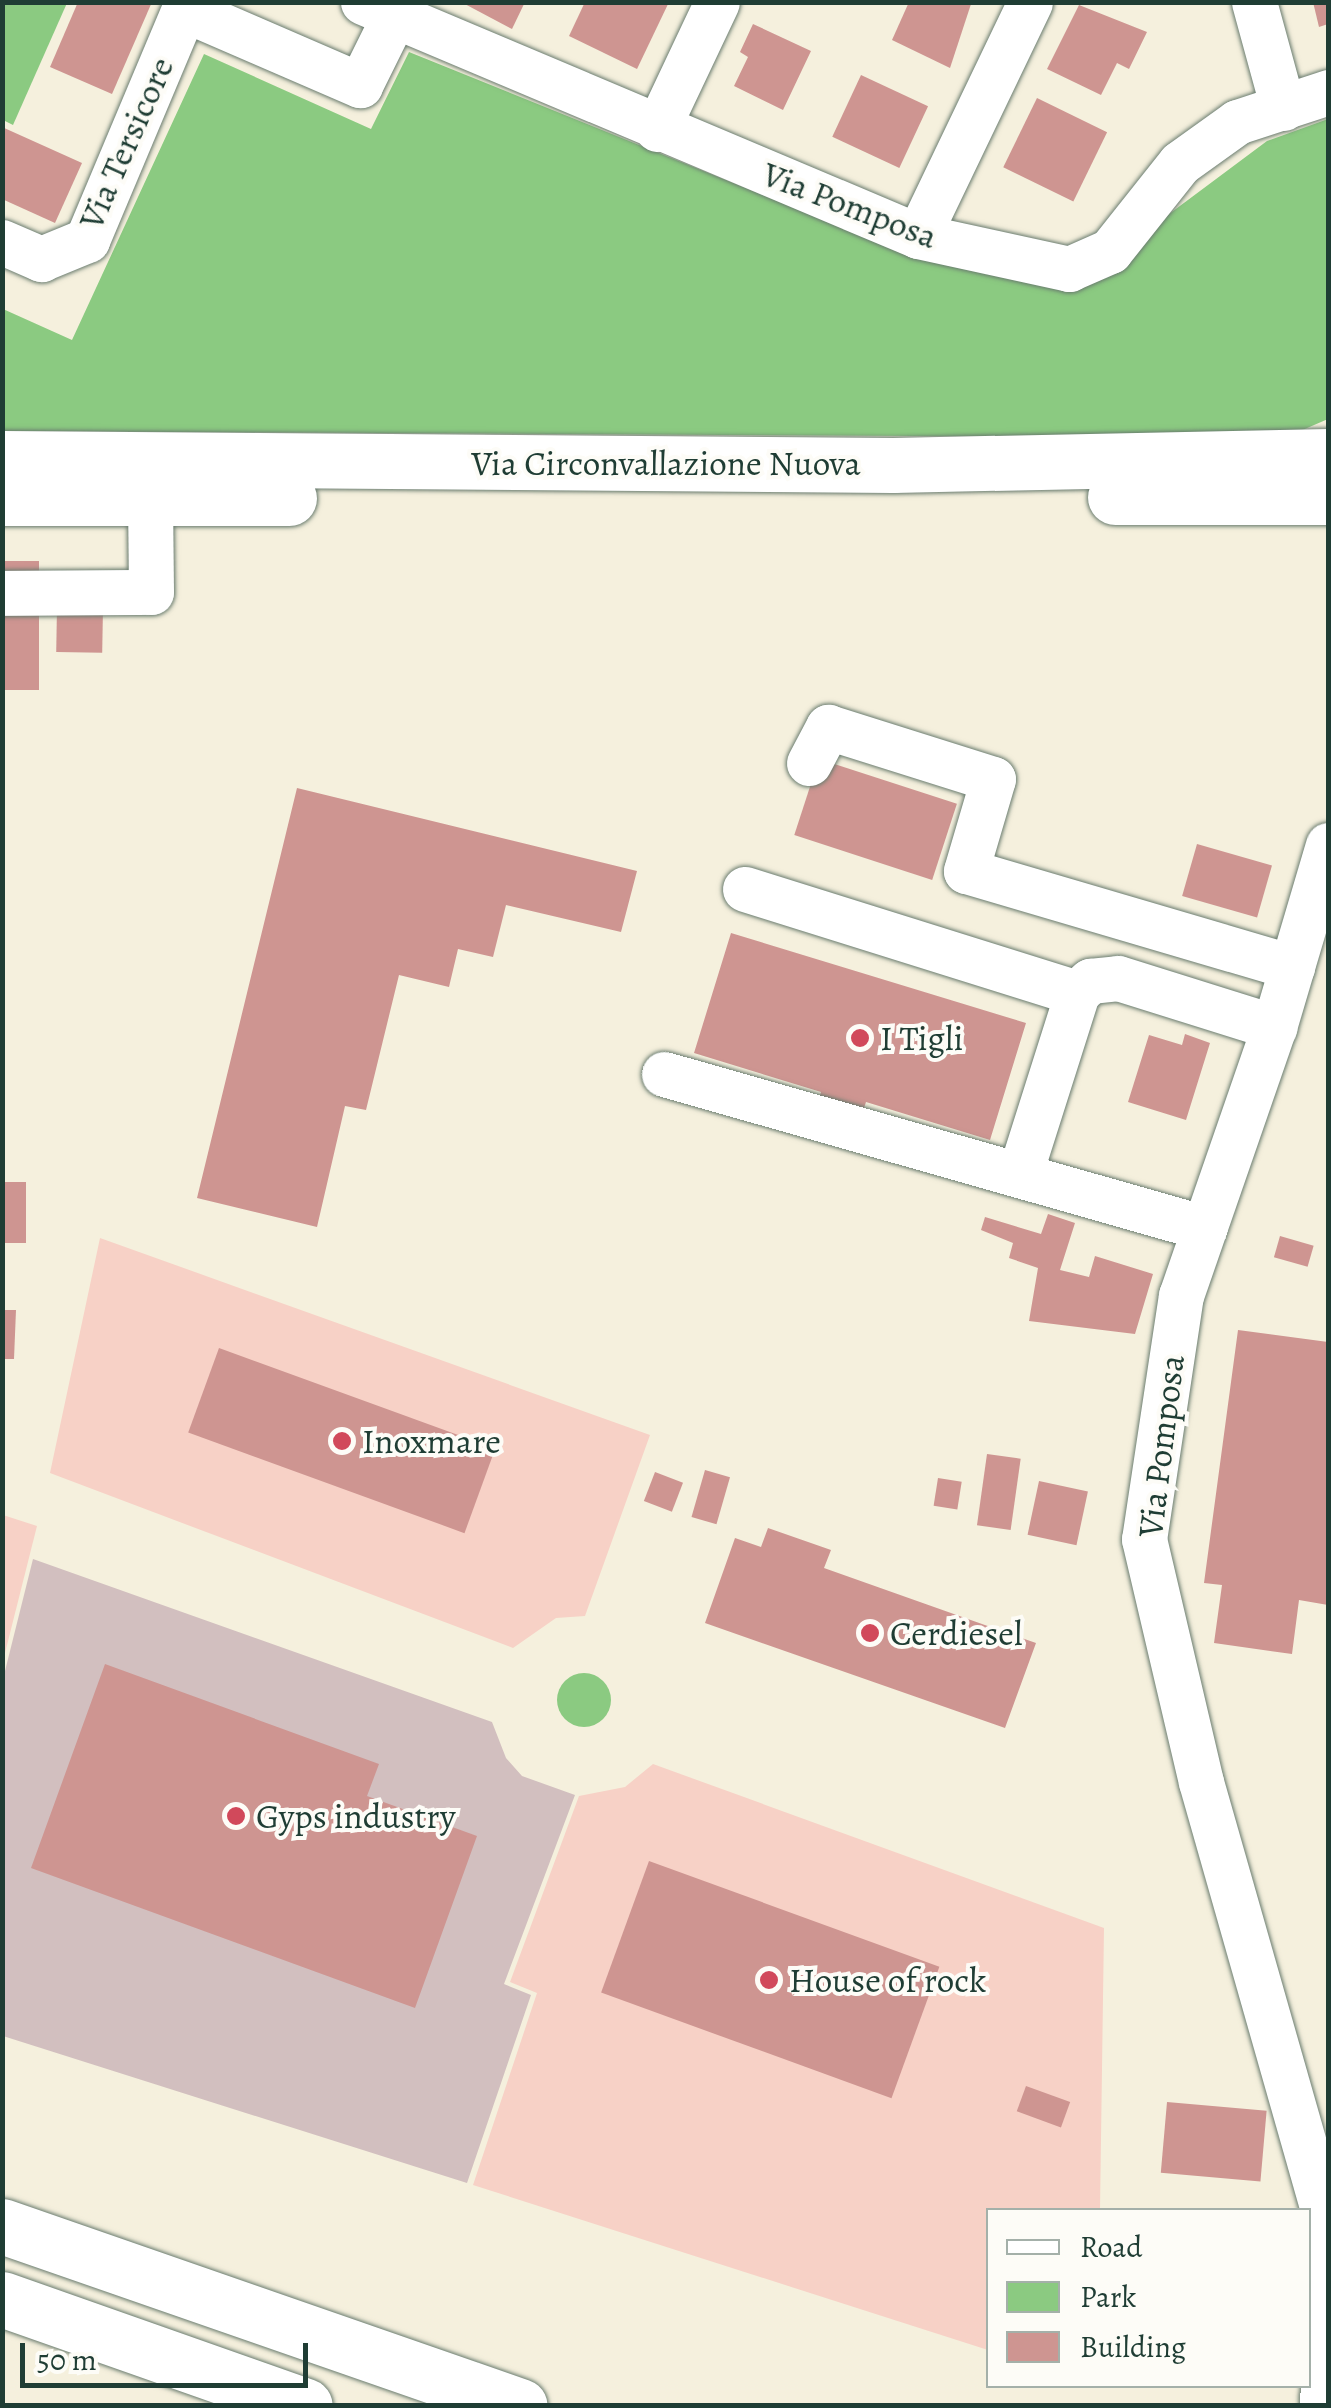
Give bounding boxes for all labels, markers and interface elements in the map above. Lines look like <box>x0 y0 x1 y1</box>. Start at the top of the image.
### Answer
street label: Via Tersicore <box>69 51 183 235</box>
street label: Via Pomposa <box>757 152 943 258</box>
street label: Via Circonvallazione Nuova <box>471 442 861 484</box>
place label: I Tigli <box>880 1017 963 1059</box>
marker: I Tigli <box>849 1027 871 1049</box>
street label: Via Pomposa <box>1129 1352 1193 1540</box>
place label: Inoxmare <box>362 1420 501 1462</box>
marker: Inoxmare <box>331 1430 353 1452</box>
place label: Cerdiesel <box>890 1612 1023 1654</box>
marker: Cerdiesel <box>859 1622 881 1644</box>
place label: Gyps industry <box>256 1795 456 1837</box>
marker: Gyps industry <box>225 1805 247 1827</box>
place label: House of rock <box>789 1959 986 2001</box>
marker: House of rock <box>758 1969 780 1991</box>
legend <box>986 2208 1311 2388</box>
text: Road <box>1080 2227 1142 2267</box>
text: Park <box>1080 2277 1136 2317</box>
scale bar <box>25 2323 312 2385</box>
text: Building <box>1080 2327 1186 2367</box>
text: 50 m <box>37 2340 97 2380</box>

